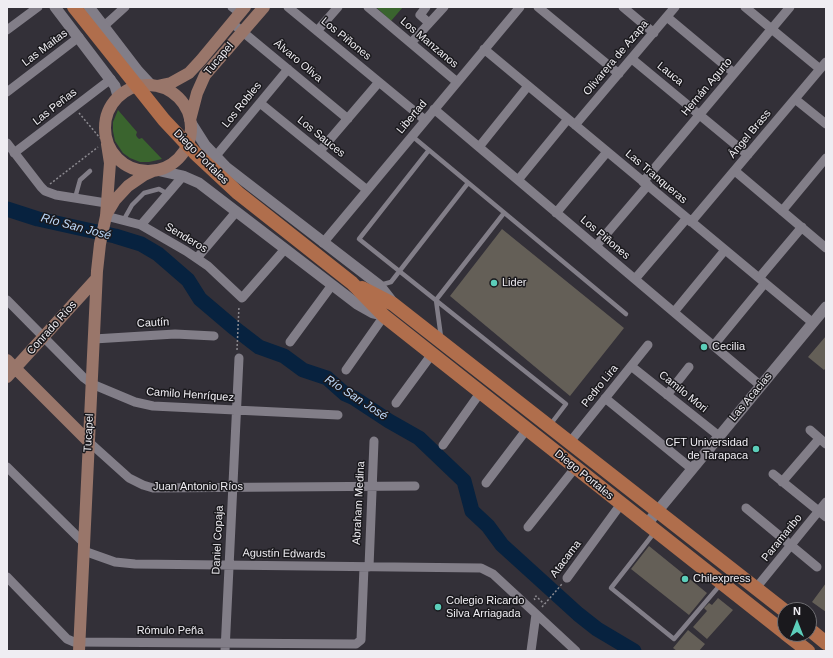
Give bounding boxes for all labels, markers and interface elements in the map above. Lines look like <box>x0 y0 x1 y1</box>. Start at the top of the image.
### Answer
street label: Los Piñones <box>318 15 374 63</box>
street label: Los Manzanos <box>397 15 461 71</box>
street label: Olivarera de Azapa <box>581 18 651 98</box>
street label: Las Maitas <box>20 27 70 69</box>
street label: Álvaro Oliva <box>271 37 325 85</box>
street label: Tucapel <box>201 40 237 78</box>
street label: Hernán Agurto <box>679 55 735 119</box>
street label: Lauca <box>654 59 686 89</box>
street label: Los Robles <box>220 79 264 131</box>
street label: Las Peñas <box>30 86 80 128</box>
street label: Libertad <box>394 98 430 136</box>
street label: Ángel Brass <box>726 107 774 161</box>
street label: Los Sauces <box>295 114 347 160</box>
street label: Diego Portales <box>171 127 231 187</box>
street label: Las Tranqueras <box>622 147 690 207</box>
water label: Río San José <box>39 211 113 243</box>
street label: Los Piñones <box>578 213 632 263</box>
street label: Senderos <box>162 220 210 256</box>
place label: Lider <box>502 276 526 290</box>
marker: Lider <box>489 278 499 288</box>
street label: Conrado Ríos <box>24 298 80 358</box>
street label: Cautín <box>136 316 170 330</box>
place label: Cecilia <box>712 340 745 354</box>
marker: Cecilia <box>699 342 709 352</box>
street label: Pedro Lira <box>579 362 621 410</box>
street label: Camilo Mori <box>656 368 710 416</box>
street label: Las Acacias <box>727 370 775 424</box>
water label: Río San José <box>322 372 390 424</box>
street label: Camilo Henríquez <box>146 385 234 405</box>
street label: Tucapel <box>81 413 97 453</box>
place label: CFT Universidad de Tarapaca <box>665 436 748 462</box>
marker: CFT Universidad de Tarapaca <box>751 444 761 454</box>
street label: Diego Portales <box>552 447 616 503</box>
street label: Abraham Medina <box>350 461 368 545</box>
street label: Juan Antonio Ríos <box>153 480 243 494</box>
street label: Daniel Copaja <box>210 505 226 575</box>
street label: Paramaribo <box>759 512 805 564</box>
street label: Atacama <box>548 538 584 580</box>
street label: Agustín Edwards <box>242 547 326 561</box>
place label: Chilexpress <box>693 572 750 586</box>
marker: Chilexpress <box>680 574 690 584</box>
place label: Colegio Ricardo Silva Arriagada <box>446 594 524 620</box>
marker: Colegio Ricardo Silva Arriagada <box>433 602 443 612</box>
north arrow <box>777 602 817 642</box>
text: N <box>793 605 801 617</box>
street label: Rómulo Peña <box>137 624 203 638</box>

